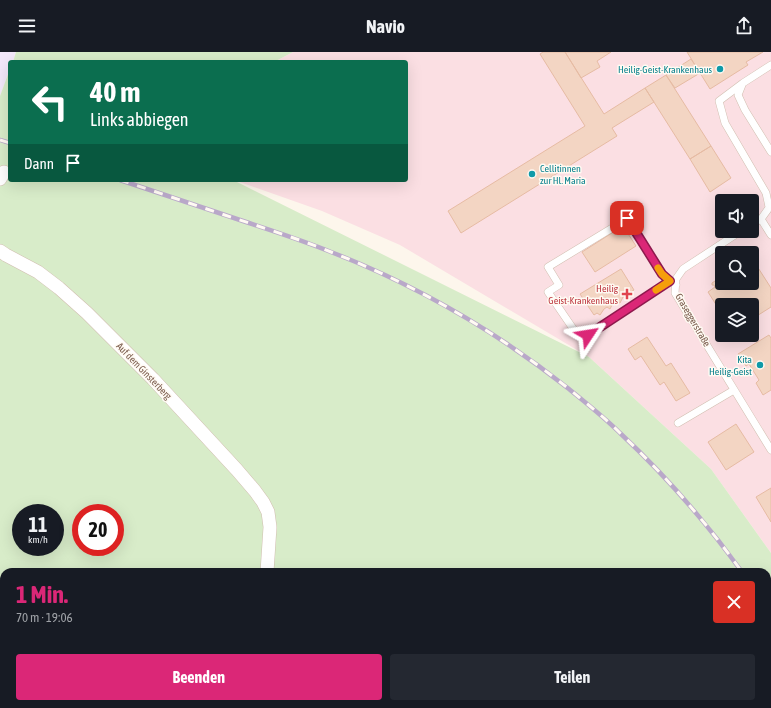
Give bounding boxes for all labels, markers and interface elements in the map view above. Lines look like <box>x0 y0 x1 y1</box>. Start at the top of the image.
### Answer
icon: menu <box>16 15 38 37</box>
icon: share <box>733 15 755 37</box>
text: Navio <box>366 16 405 37</box>
place label: Heilig-Geist-Krankenhaus <box>618 64 712 75</box>
marker: Heilig-Geist-Krankenhaus <box>715 64 725 74</box>
icon: left <box>24 76 76 128</box>
text: 40 m <box>90 76 140 108</box>
text: Links abbiegen <box>90 109 189 130</box>
icon: arrive <box>62 152 84 174</box>
text: Dann <box>24 155 54 172</box>
place label: Cellitinnen zur Hl. Maria <box>540 163 586 186</box>
marker: Cellitinnen zur Hl. Maria <box>527 169 537 179</box>
map controls <box>715 194 759 342</box>
button: sound <box>715 194 759 238</box>
pin <box>610 201 644 235</box>
icon: arrive <box>616 207 638 229</box>
button: search <box>715 246 759 290</box>
place label: Heilig Geist-Krankenhaus <box>548 283 619 306</box>
marker: Heilig Geist-Krankenhaus <box>621 288 633 300</box>
street label: Graseggerstraße <box>673 291 713 349</box>
button: layers <box>715 298 759 342</box>
position arrow <box>567 314 609 356</box>
street label: Auf dem Ginsterberg <box>114 340 174 402</box>
place label: Kita Heilig-Geist <box>709 354 752 377</box>
marker: Kita Heilig-Geist <box>755 360 765 370</box>
speed limit sign: 20 <box>72 504 124 556</box>
text: 11 <box>29 513 47 536</box>
text: km/h <box>28 534 48 545</box>
text: 1 Min. <box>16 581 68 608</box>
button: close <box>713 581 755 623</box>
text: 70 m · 19:06 <box>16 610 73 625</box>
button: Beenden <box>16 654 382 700</box>
button: Teilen <box>390 654 755 700</box>

